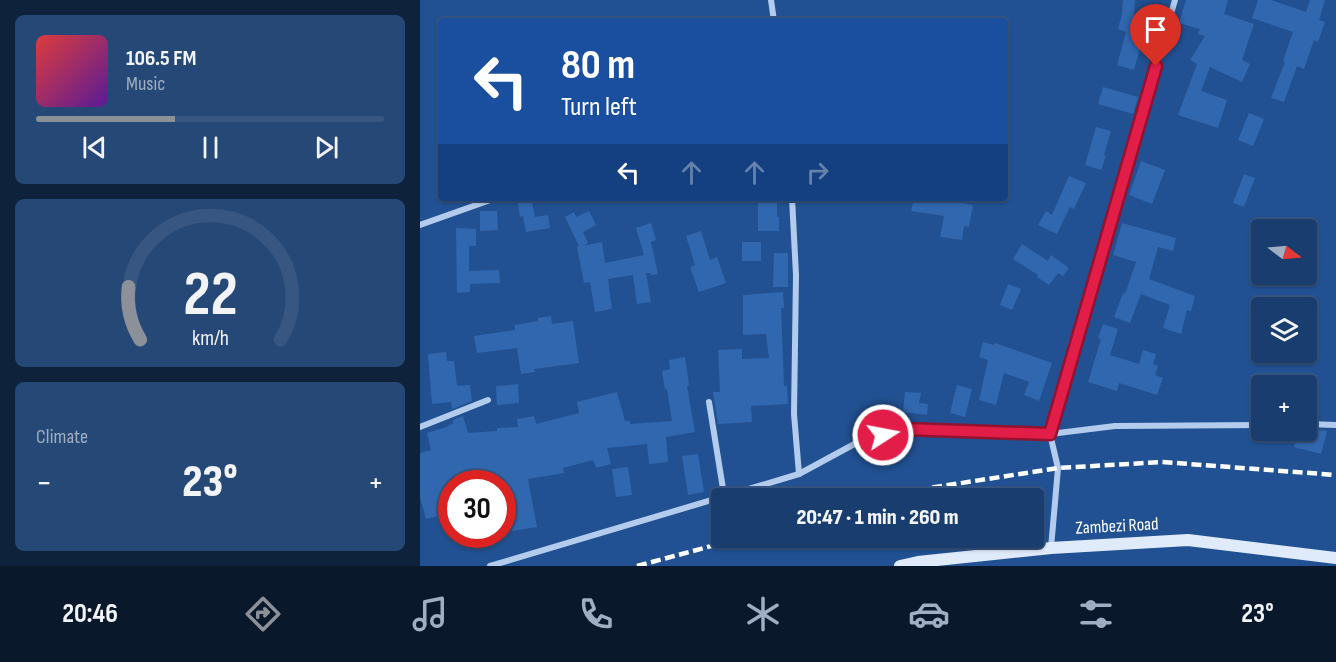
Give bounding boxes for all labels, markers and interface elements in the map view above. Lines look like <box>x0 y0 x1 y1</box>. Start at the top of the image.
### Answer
pin <box>1130 4 1181 66</box>
icon: arrive <box>1139 13 1172 46</box>
text: 80 m <box>561 40 635 91</box>
icon: left <box>462 42 540 120</box>
text: 106.5 FM <box>126 45 196 72</box>
text: Music <box>126 72 165 96</box>
text: Turn left <box>561 91 637 123</box>
icon: previous <box>78 131 111 164</box>
icon: pause <box>194 131 227 164</box>
icon: next <box>310 131 343 164</box>
icon: left <box>612 156 645 189</box>
icon: ahead <box>675 156 708 189</box>
icon: ahead <box>738 156 771 189</box>
icon: right <box>801 156 834 189</box>
north arrow <box>1251 219 1317 285</box>
map controls <box>1251 219 1317 441</box>
text: 22 <box>183 258 237 333</box>
button: layers <box>1251 297 1317 363</box>
text: km/h <box>191 326 229 351</box>
button: + <box>1251 375 1317 441</box>
position arrow <box>851 403 915 467</box>
text: Climate <box>36 425 88 449</box>
text: 23° <box>182 455 238 510</box>
text: − <box>36 463 52 503</box>
text: + <box>368 463 384 503</box>
speed limit sign: 30 <box>438 470 516 548</box>
text: 20:47 · 1 min · 260 m <box>796 504 959 531</box>
street label: Zambezi Road <box>1075 513 1159 539</box>
icon: directions <box>242 593 284 635</box>
icon: music <box>409 593 451 635</box>
icon: phone <box>575 593 617 635</box>
icon: climate <box>742 593 784 635</box>
icon: car <box>908 593 950 635</box>
icon: filters <box>1075 593 1117 635</box>
text: 20:46 <box>62 598 118 630</box>
text: 23° <box>1241 598 1274 630</box>

